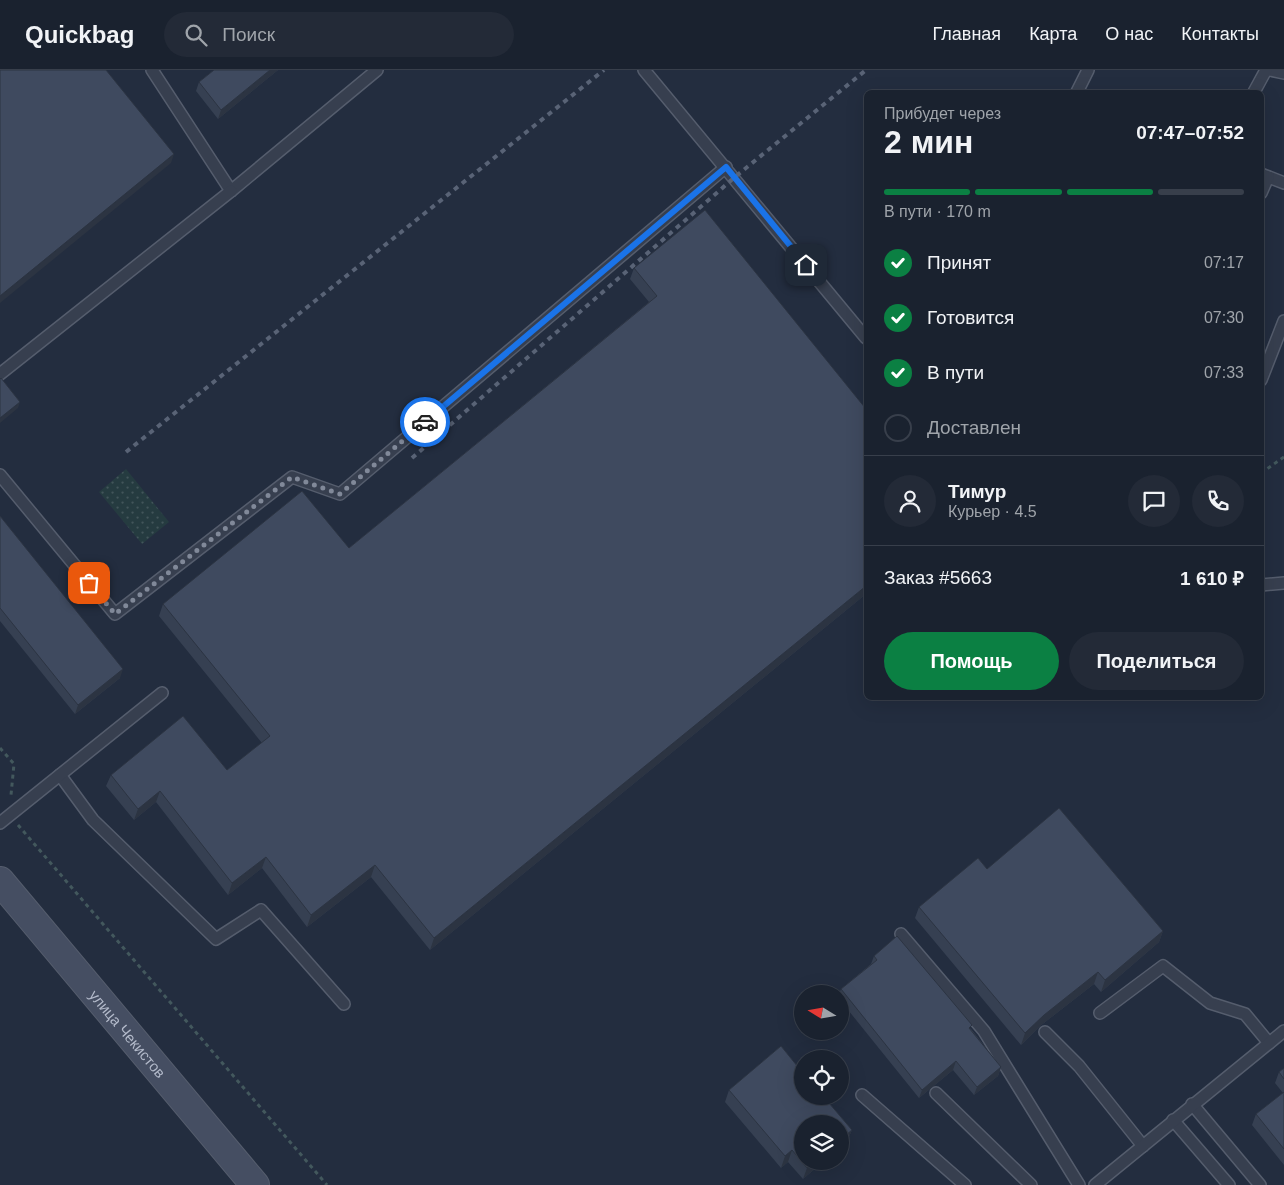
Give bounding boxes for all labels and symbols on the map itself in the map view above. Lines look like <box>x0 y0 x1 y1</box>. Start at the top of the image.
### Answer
pin <box>785 244 827 286</box>
courier <box>400 397 450 447</box>
pin <box>68 562 110 604</box>
north arrow <box>794 985 849 1040</box>
street label: улица Чекистов <box>86 986 170 1081</box>

